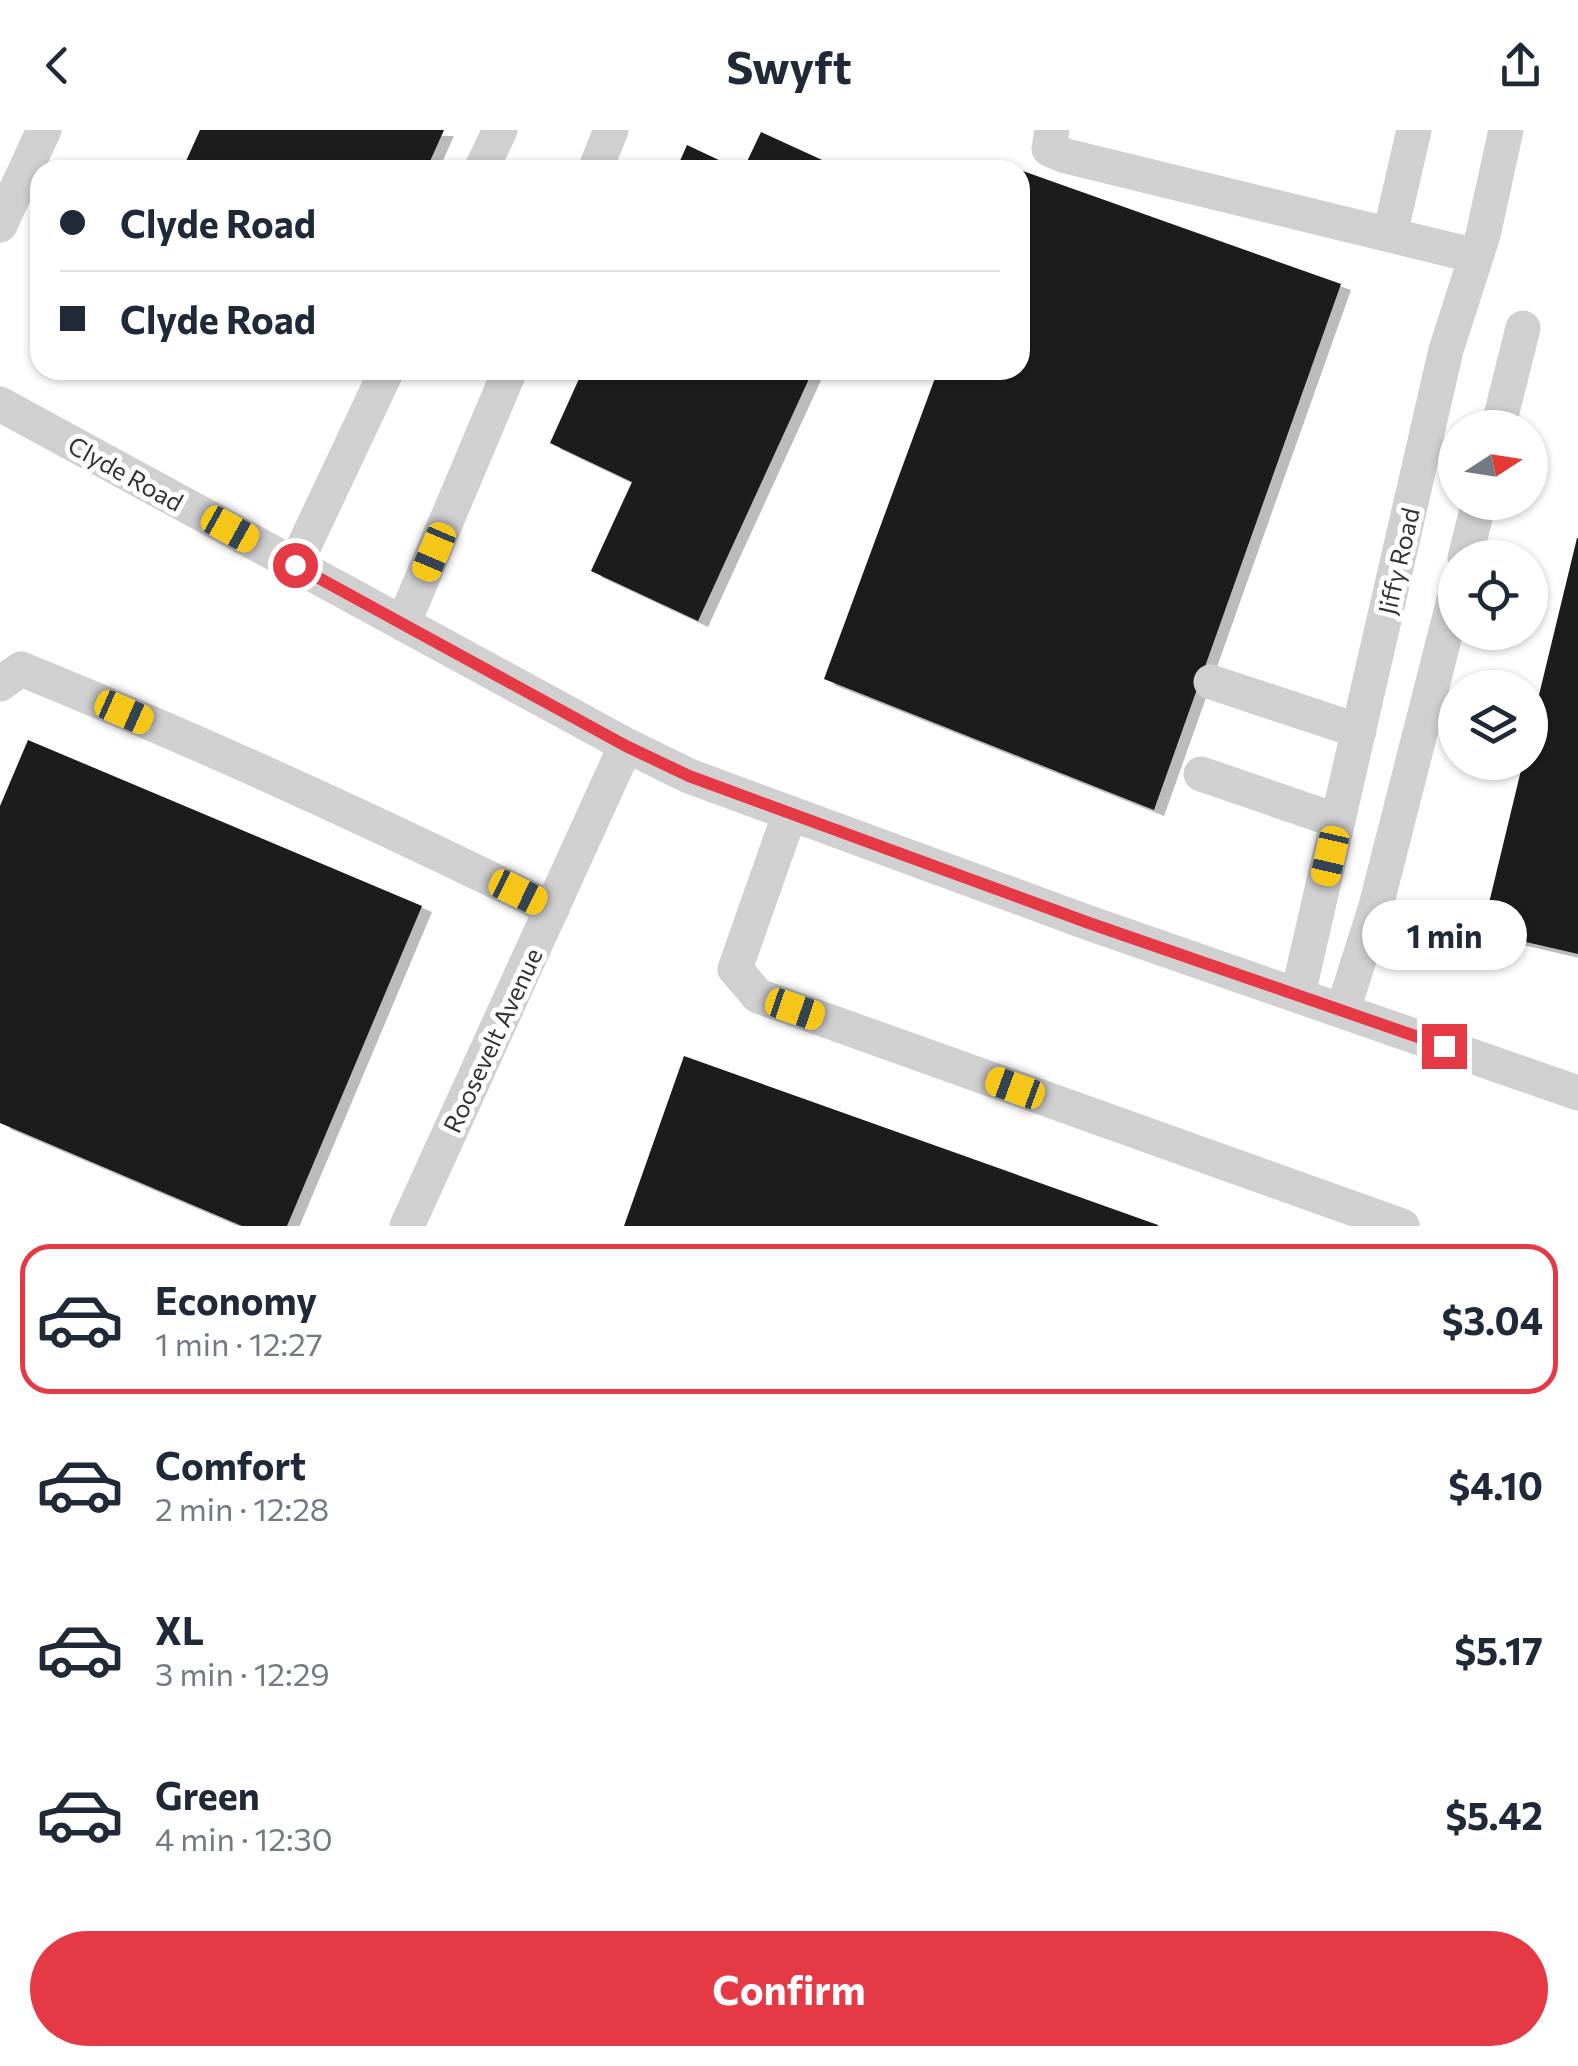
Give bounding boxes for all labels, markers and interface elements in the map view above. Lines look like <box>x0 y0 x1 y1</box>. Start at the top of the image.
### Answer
icon: back <box>30 38 85 93</box>
text: Swyft <box>726 38 852 93</box>
icon: share <box>1493 38 1548 93</box>
text: Clyde Road <box>120 199 316 246</box>
text: Clyde Road <box>120 295 316 342</box>
north arrow <box>1438 410 1548 520</box>
map controls <box>1438 410 1548 780</box>
street label: Clyde Road <box>63 429 189 517</box>
car <box>196 501 264 557</box>
street label: Jiffy Road <box>1371 505 1425 617</box>
car <box>408 519 460 585</box>
button: locate <box>1438 540 1548 650</box>
route start <box>273 543 318 588</box>
button: layers <box>1438 670 1548 780</box>
car <box>90 686 158 738</box>
car <box>1309 823 1351 889</box>
car <box>484 865 552 919</box>
callout: 1 min <box>1362 901 1526 971</box>
text: 1 min <box>1407 915 1482 955</box>
street label: Roosevelt Avenue <box>436 943 548 1137</box>
car <box>762 985 828 1033</box>
route end <box>1422 1024 1467 1069</box>
car <box>982 1064 1048 1112</box>
icon: car <box>35 1274 125 1364</box>
text: Economy <box>155 1276 317 1323</box>
text: $3.04 <box>1441 1296 1543 1343</box>
text: 1 min · 12:27 <box>155 1323 323 1363</box>
icon: car <box>35 1439 125 1529</box>
text: Comfort <box>155 1441 306 1488</box>
text: $4.10 <box>1448 1461 1543 1508</box>
text: 2 min · 12:28 <box>155 1488 329 1528</box>
icon: car <box>35 1604 125 1694</box>
text: XL <box>155 1606 204 1653</box>
text: $5.17 <box>1454 1626 1543 1673</box>
text: 3 min · 12:29 <box>155 1653 330 1693</box>
icon: car <box>35 1769 125 1859</box>
text: Green <box>155 1771 260 1818</box>
text: $5.42 <box>1445 1791 1543 1838</box>
text: 4 min · 12:30 <box>155 1818 333 1858</box>
button: Confirm <box>30 1931 1548 2046</box>

